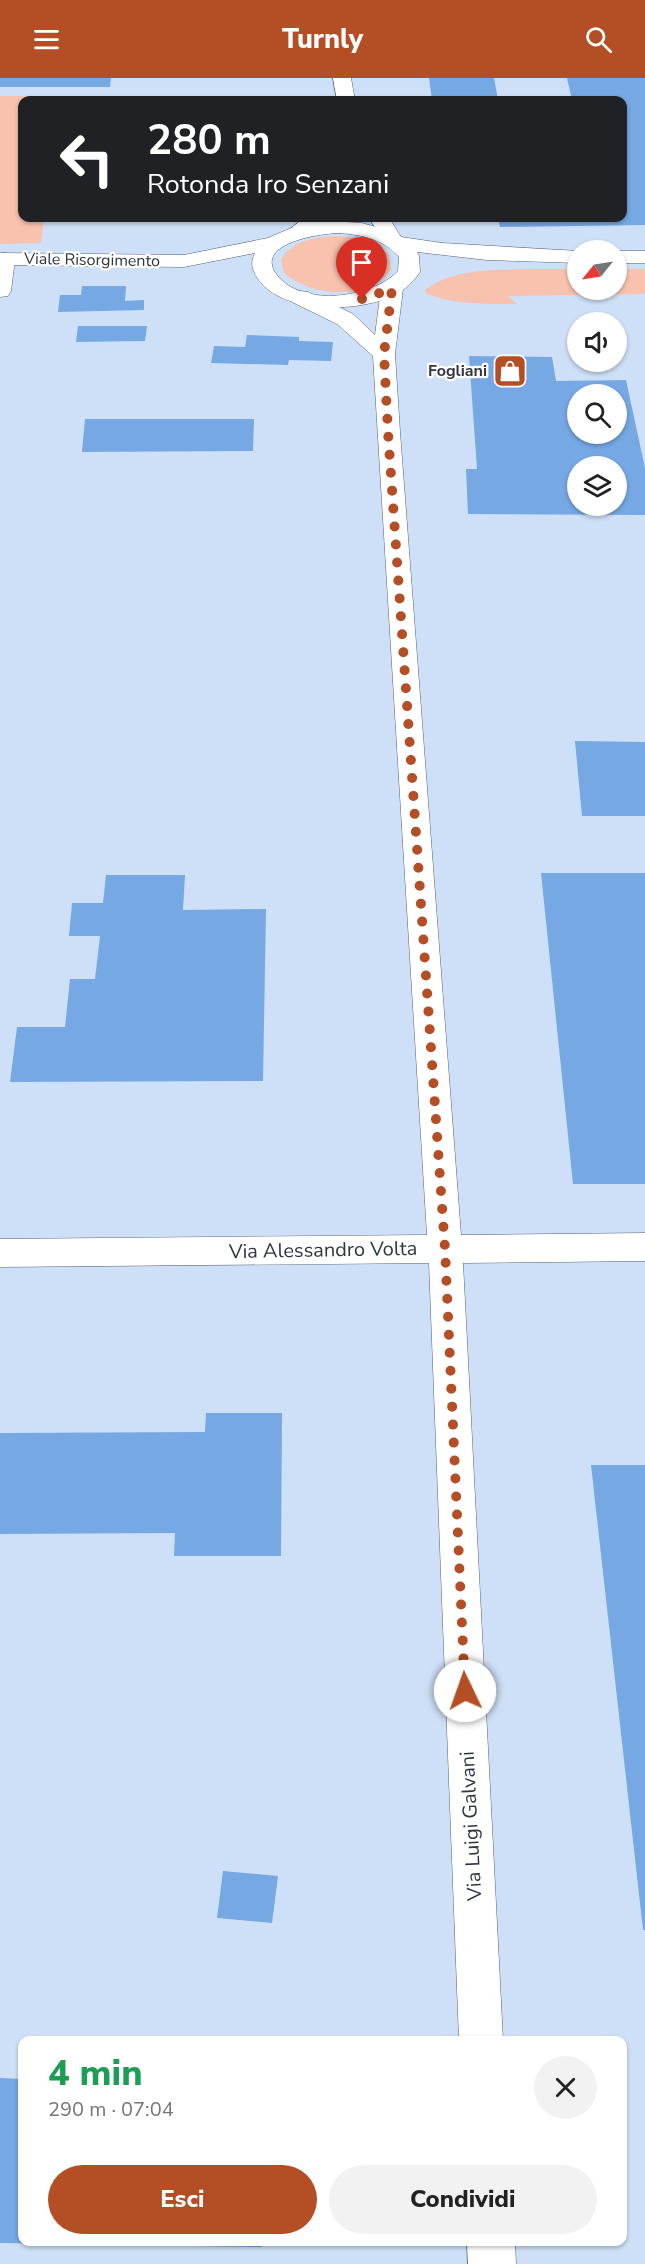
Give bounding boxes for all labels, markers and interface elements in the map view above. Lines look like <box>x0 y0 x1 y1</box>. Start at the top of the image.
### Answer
text: Turnly <box>282 21 363 58</box>
icon: menu <box>30 23 63 56</box>
icon: search <box>582 23 615 56</box>
text: 280 m <box>147 112 271 169</box>
icon: left <box>48 120 126 198</box>
text: Rotonda Iro Senzani <box>147 166 389 203</box>
pin <box>336 237 387 299</box>
north arrow <box>567 240 627 300</box>
map controls <box>567 240 627 516</box>
icon: arrive <box>345 246 378 279</box>
street label: Viale Risorgimento <box>23 248 160 272</box>
button: sound <box>567 312 627 372</box>
shop icon: Fogliani <box>492 353 528 389</box>
place label: Fogliani <box>428 360 487 382</box>
button: search <box>567 384 627 444</box>
button: layers <box>567 456 627 516</box>
street label: Via Alessandro Volta <box>228 1235 417 1265</box>
position arrow <box>433 1659 497 1723</box>
street label: Via Luigi Galvani <box>454 1751 488 1902</box>
text: 4 min <box>48 2049 143 2098</box>
button: close <box>534 2056 597 2119</box>
text: 290 m · 07:04 <box>48 2096 174 2123</box>
button: Esci <box>48 2165 317 2234</box>
button: Condividi <box>329 2165 597 2234</box>

